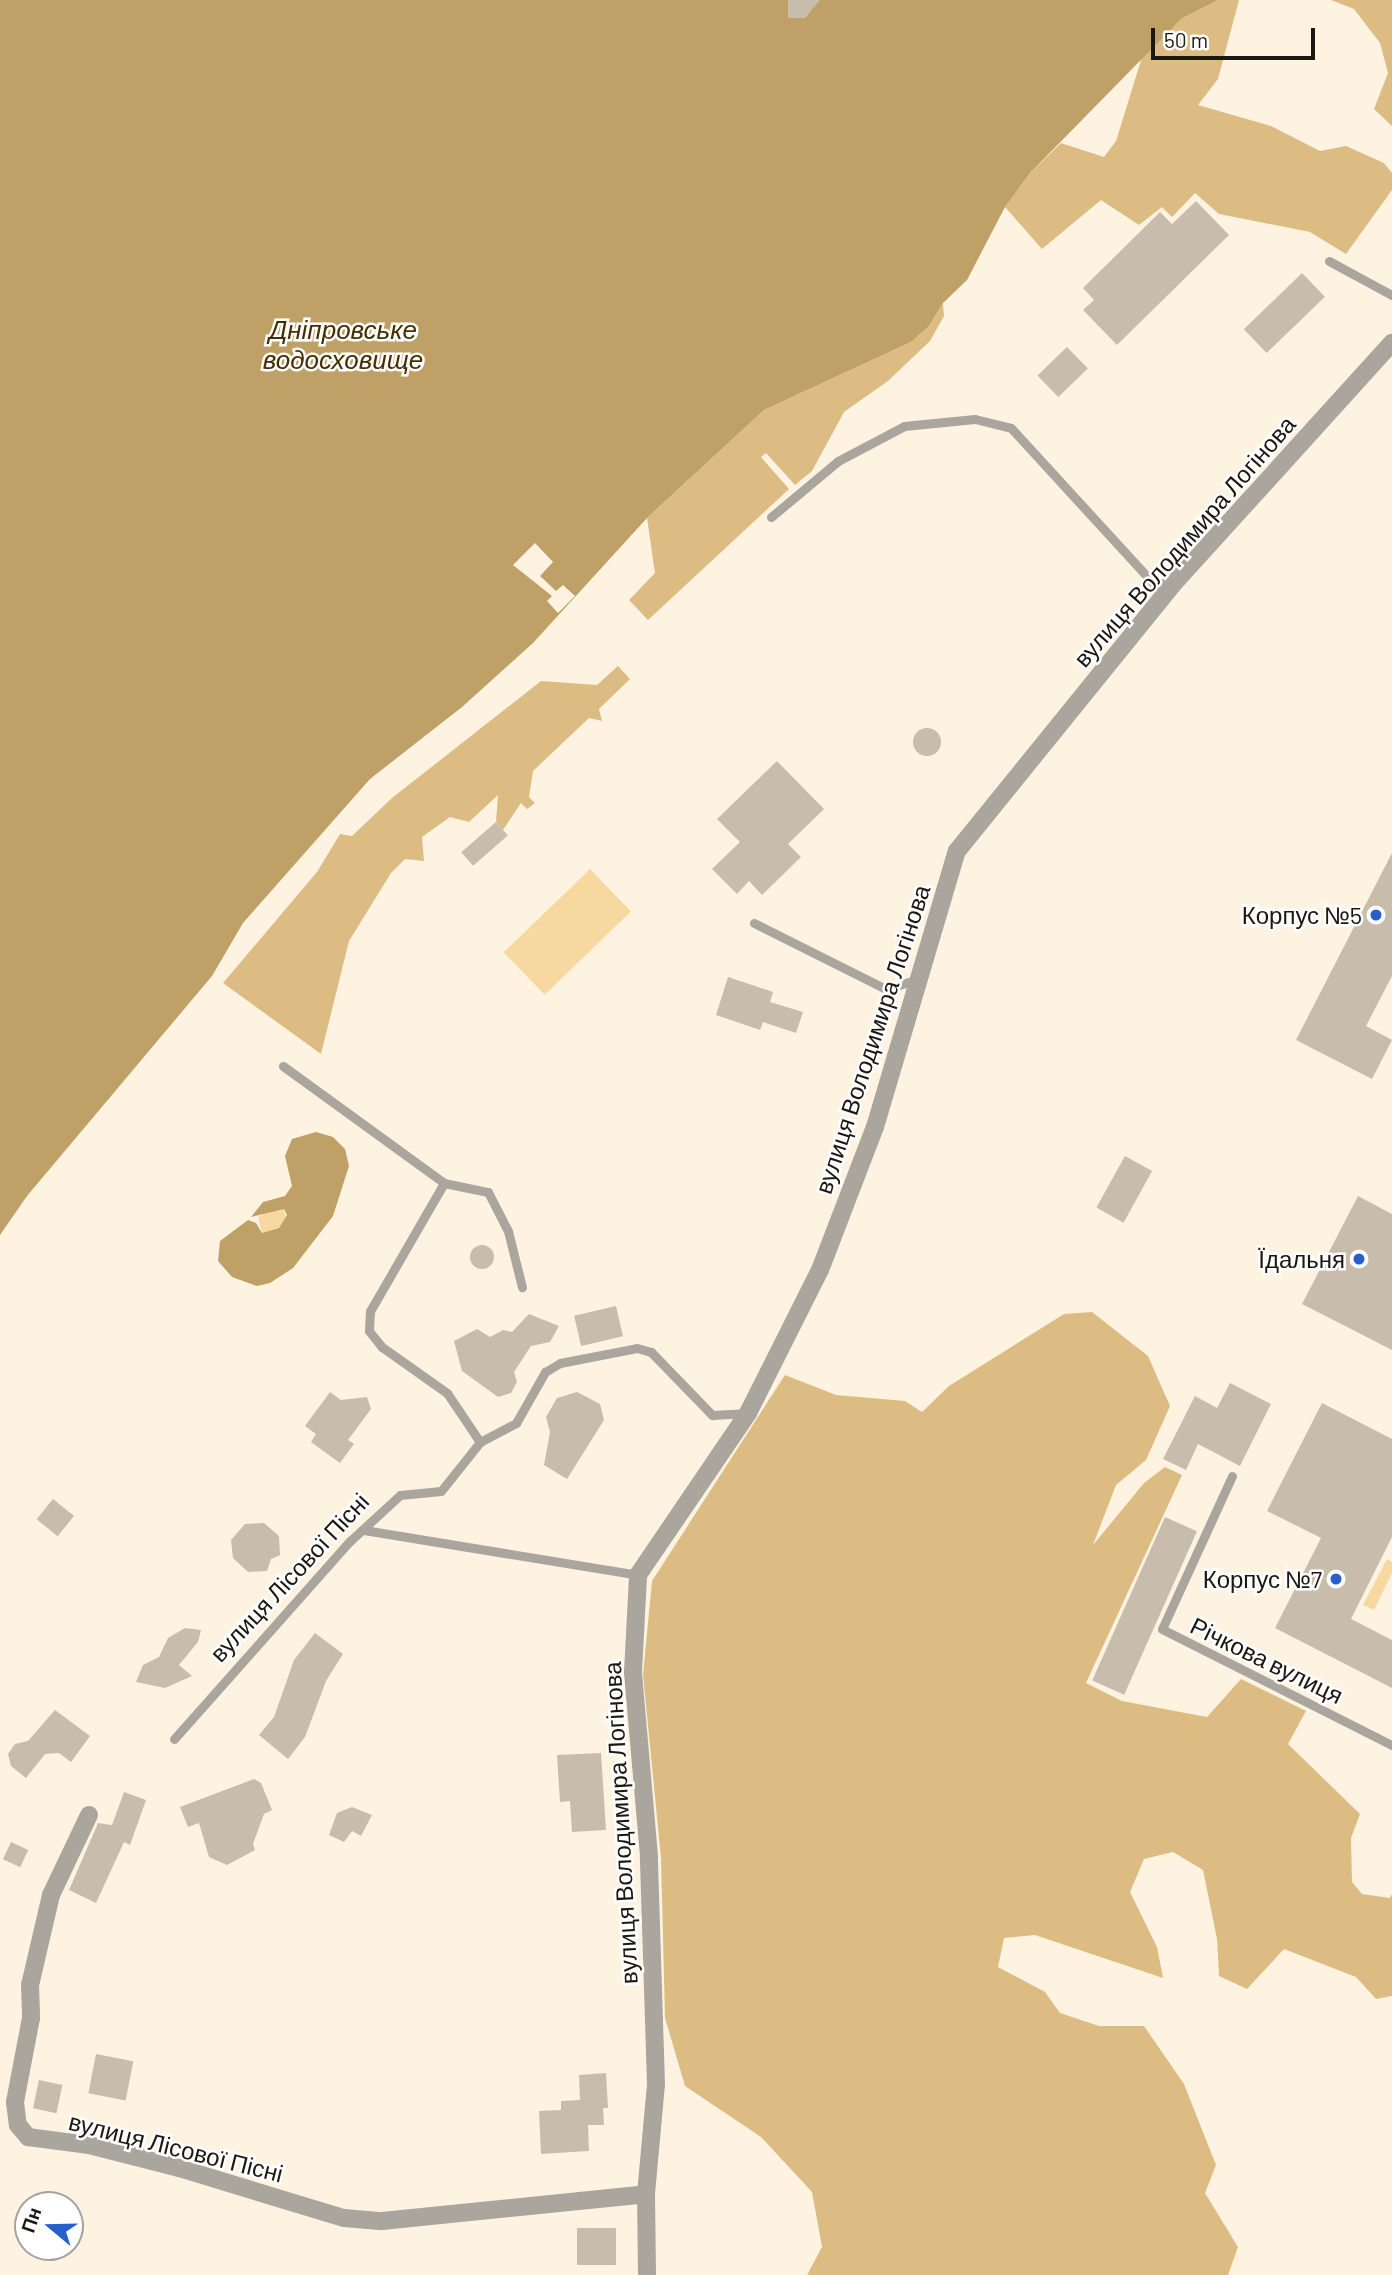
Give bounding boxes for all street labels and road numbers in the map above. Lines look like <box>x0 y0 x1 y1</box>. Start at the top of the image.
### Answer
street label: вулиця Володимира Логінова <box>1067 410 1301 672</box>
street label: вулиця Володимира Логінова <box>808 881 936 1197</box>
street label: вулиця Лісової Пісні <box>204 1487 374 1667</box>
street label: Річкова вулиця <box>1186 1611 1348 1709</box>
street label: вулиця Володимира Логінова <box>597 1661 643 1985</box>
street label: вулиця Лісової Пісні <box>66 2106 286 2188</box>

